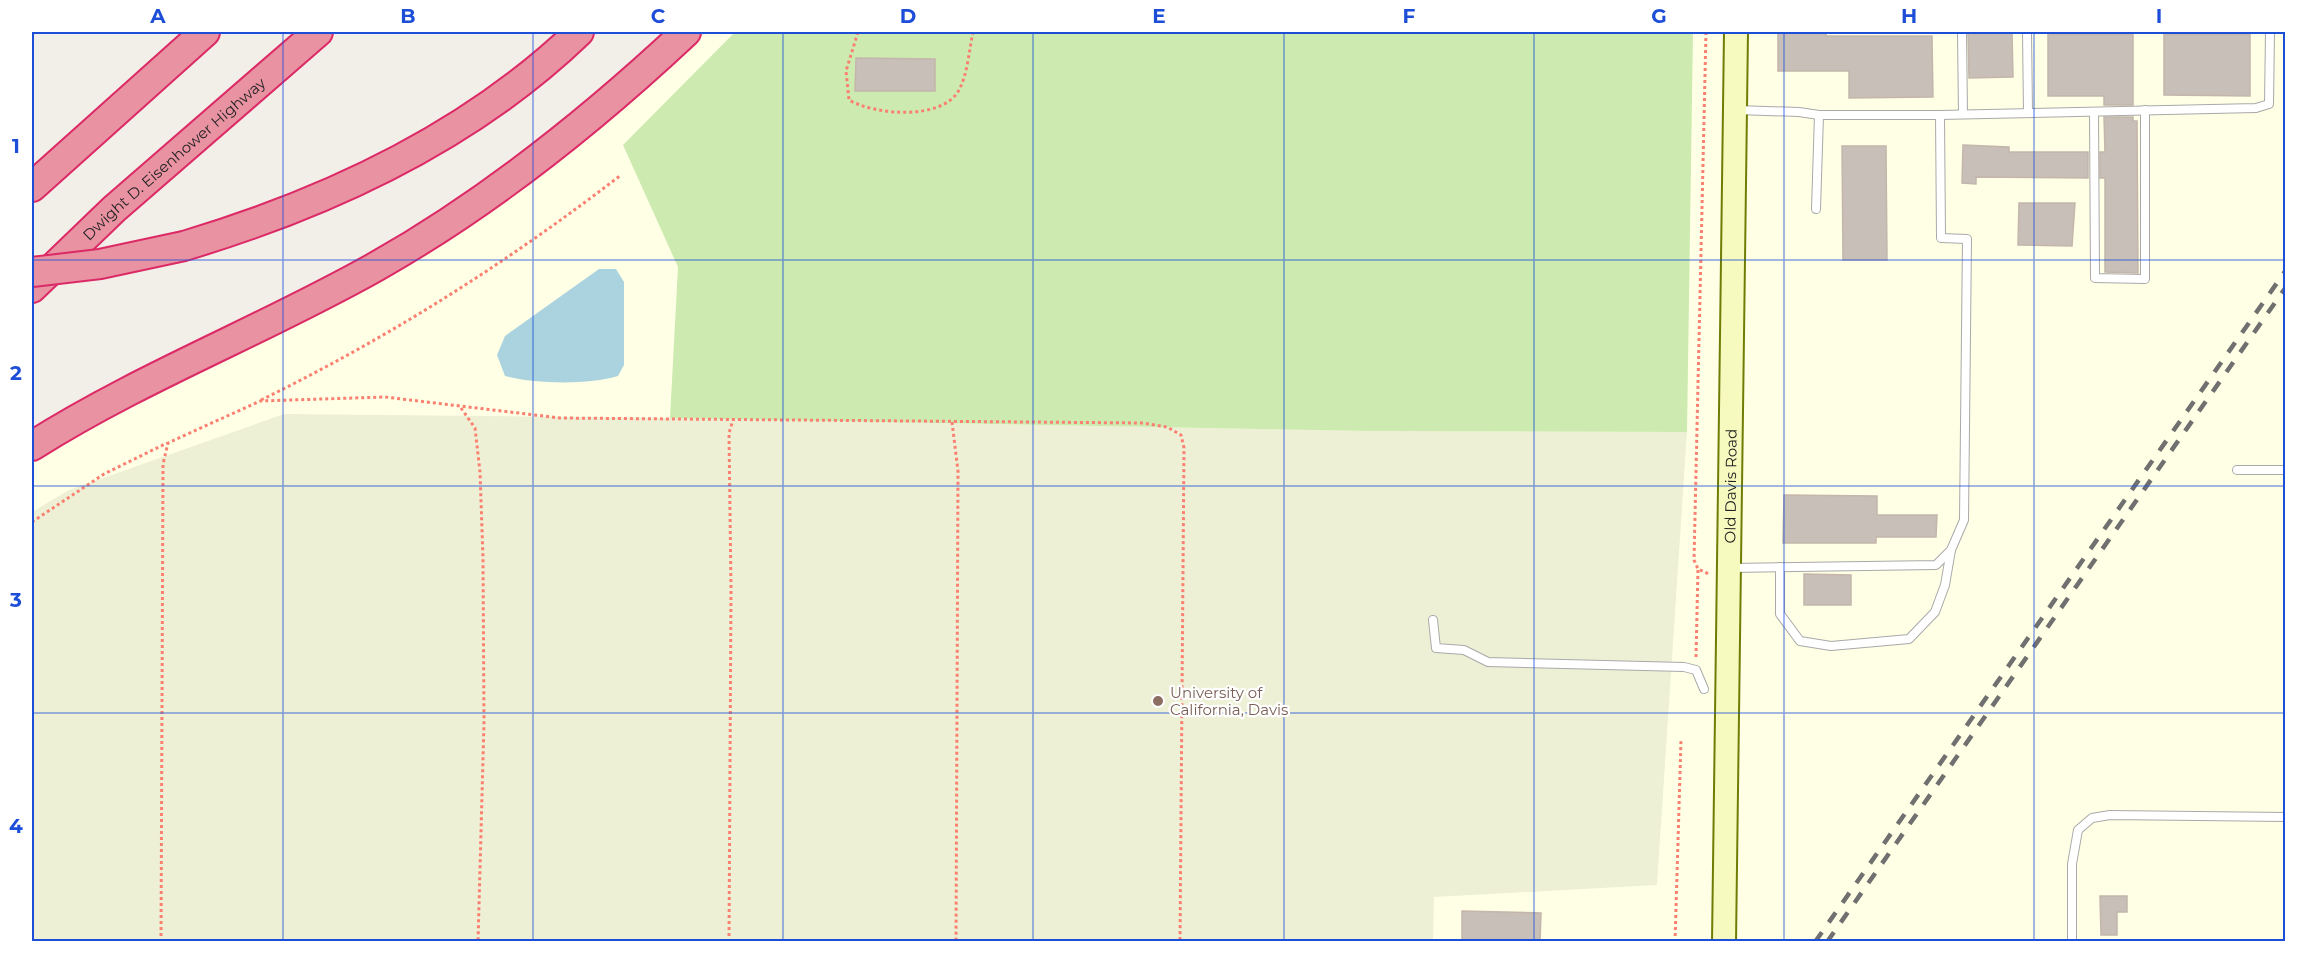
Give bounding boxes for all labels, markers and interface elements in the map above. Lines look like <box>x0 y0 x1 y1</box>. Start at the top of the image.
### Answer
text: A <box>149 4 166 28</box>
text: B <box>400 4 416 28</box>
text: C <box>651 4 666 28</box>
text: D <box>900 4 916 28</box>
text: E <box>1152 4 1166 28</box>
text: F <box>1403 4 1416 28</box>
text: G <box>1651 4 1667 28</box>
text: H <box>1901 4 1917 28</box>
text: I <box>2156 4 2162 28</box>
street label: Dwight D. Eisenhower Highway <box>78 72 270 244</box>
text: 1 <box>12 134 20 158</box>
text: 2 <box>10 361 22 385</box>
street label: Old Davis Road <box>1720 429 1740 543</box>
text: 3 <box>9 588 22 612</box>
place label: University of California, Davis <box>1170 683 1288 719</box>
marker: University of California, Davis <box>1151 694 1165 708</box>
text: 4 <box>9 814 23 838</box>

